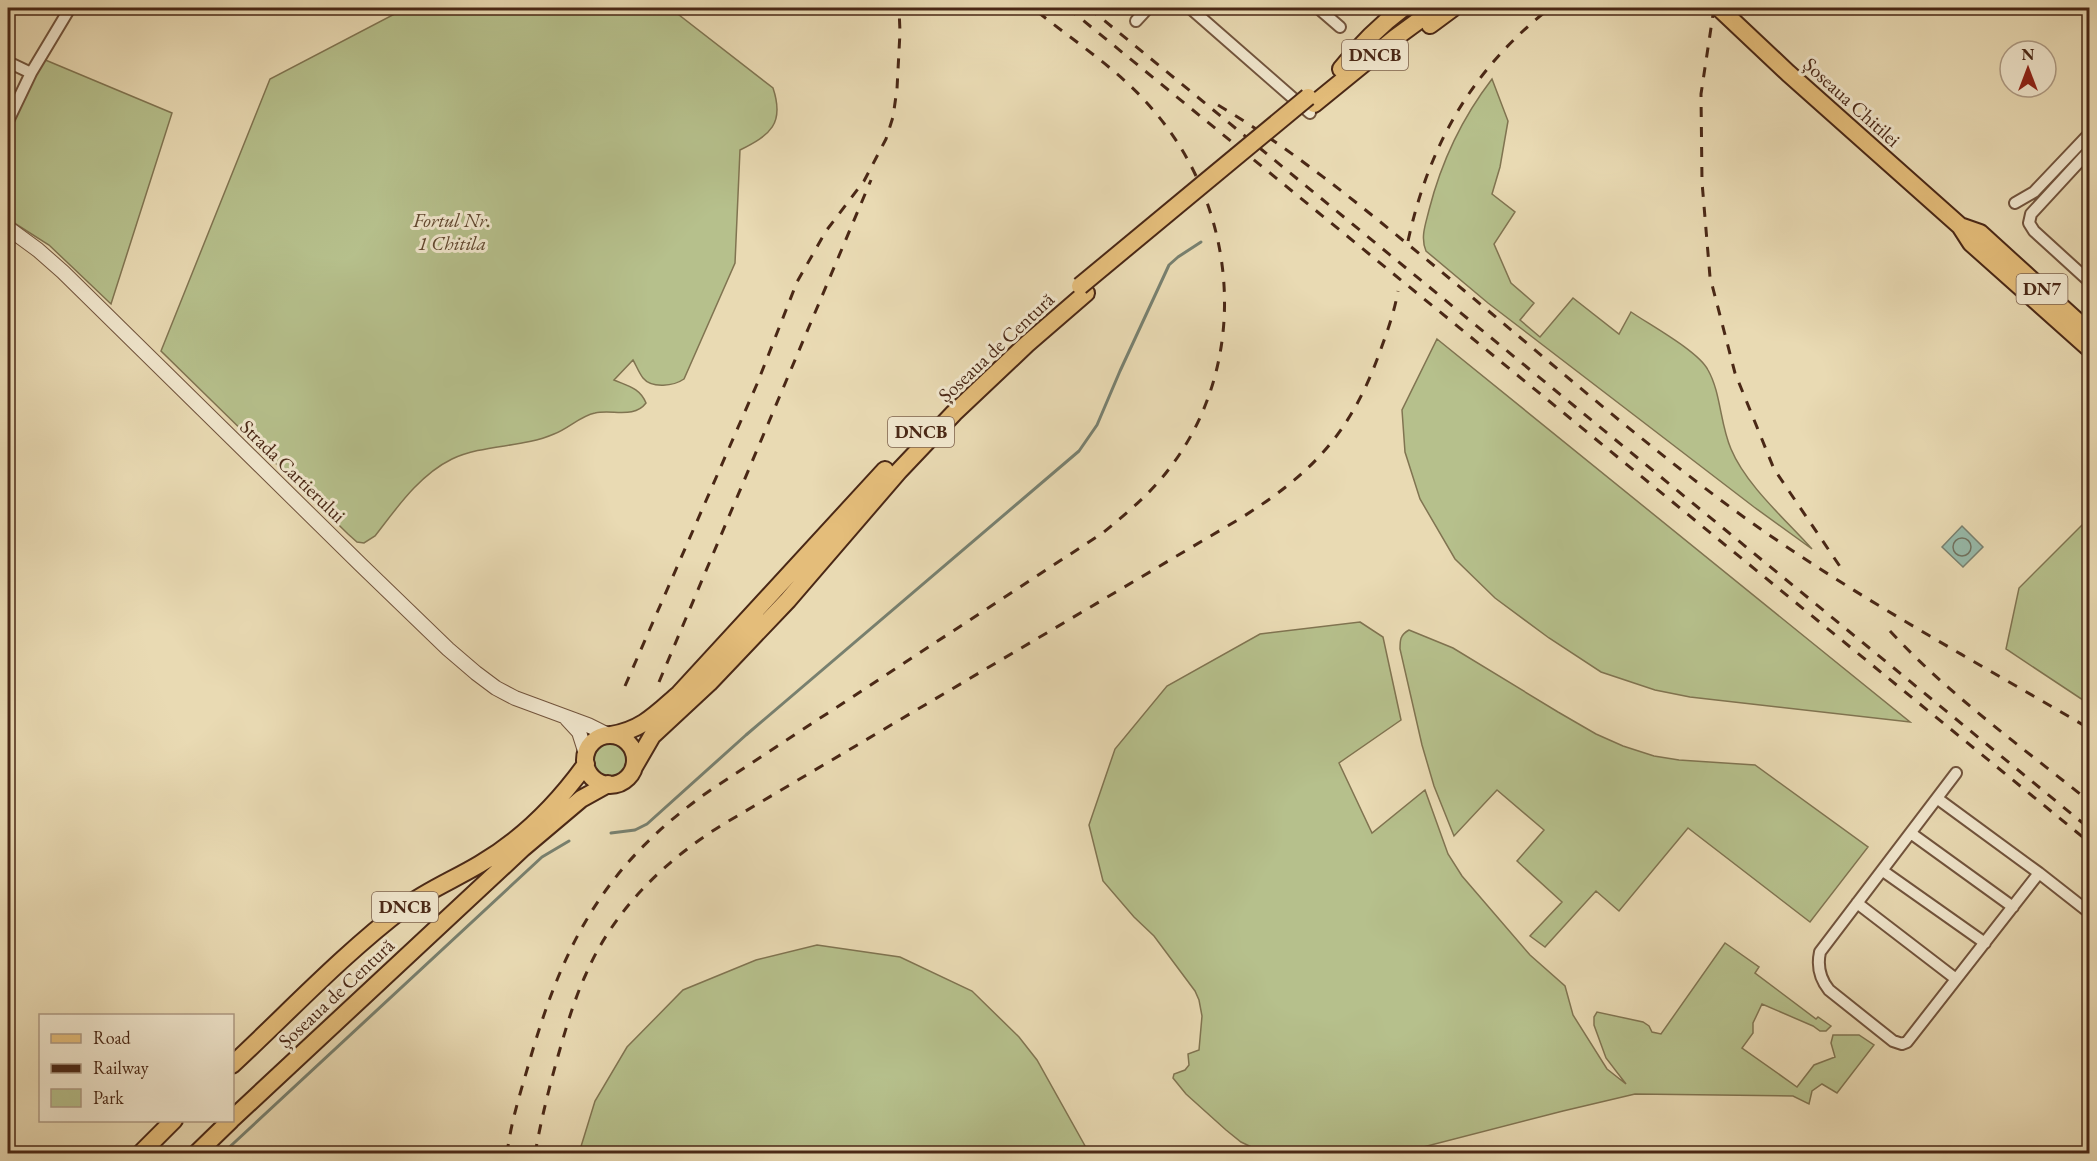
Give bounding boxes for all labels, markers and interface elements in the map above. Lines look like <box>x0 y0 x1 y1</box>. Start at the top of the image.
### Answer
north arrow <box>1998 39 2058 99</box>
road number: DNCB <box>1342 40 1408 70</box>
text: N <box>2022 44 2035 65</box>
street label: Șoseaua Chitilei <box>1798 52 1906 153</box>
park label: Fortul Nr. 1 Chitila <box>412 207 491 256</box>
road number: DN7 <box>2016 274 2068 304</box>
street label: Șoseaua de Centură <box>932 286 1060 408</box>
street label: Strada Cartierului <box>234 414 352 528</box>
road number: DNCB <box>888 417 954 447</box>
road number: DNCB <box>372 892 438 922</box>
street label: Șoseaua de Centură <box>272 932 400 1054</box>
legend <box>39 1014 234 1122</box>
text: Road <box>93 1026 132 1049</box>
text: Railway <box>93 1056 149 1079</box>
text: Park <box>93 1086 124 1109</box>

